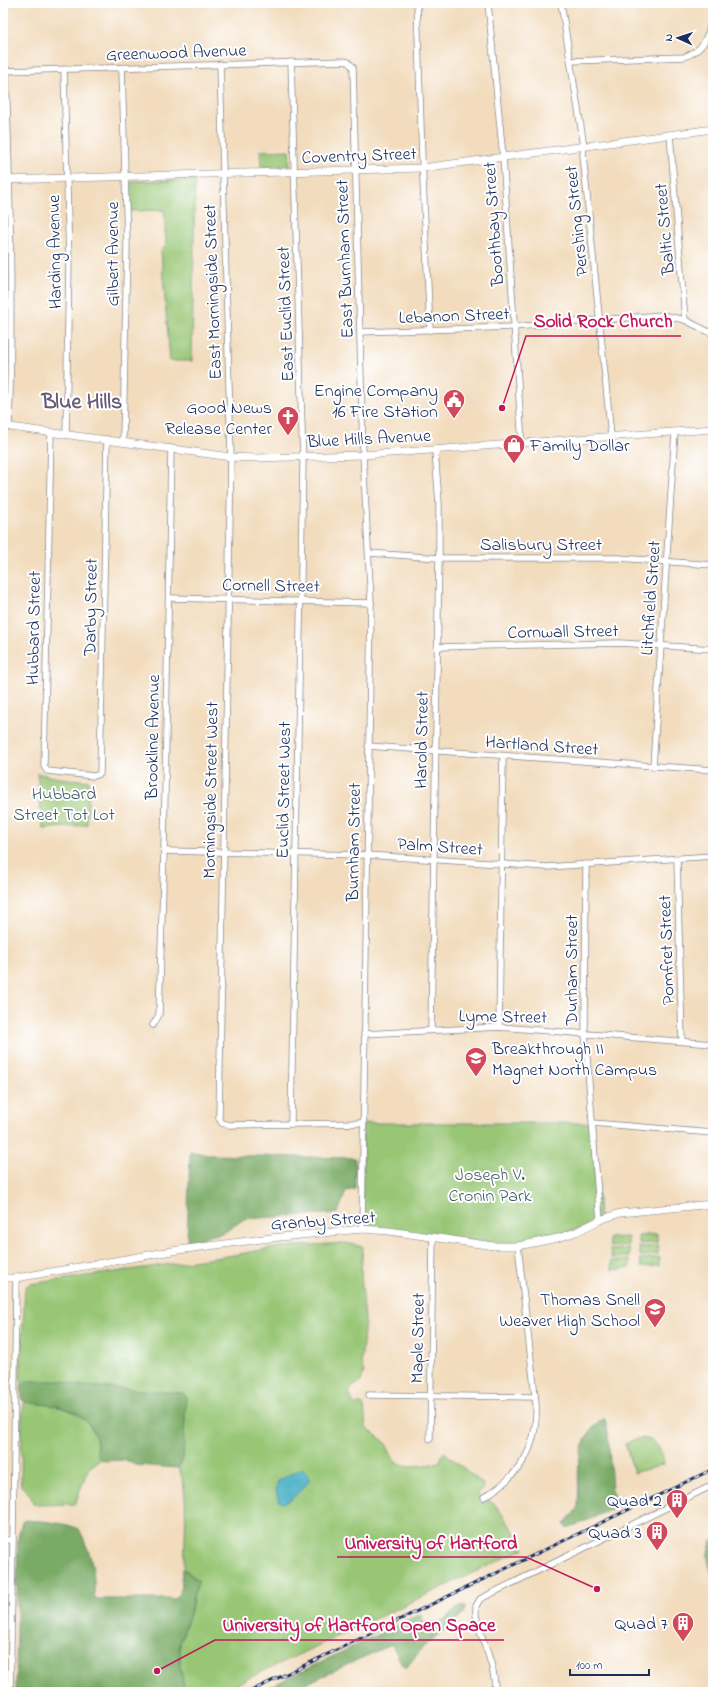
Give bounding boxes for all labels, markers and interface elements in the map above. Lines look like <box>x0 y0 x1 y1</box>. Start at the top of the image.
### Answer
north arrow <box>658 18 698 58</box>
text: N <box>661 33 677 42</box>
street label: Greenwood Avenue <box>105 39 248 69</box>
street label: Coventry Street <box>301 142 417 172</box>
street label: Boothbay Street <box>478 161 512 288</box>
street label: Pershing Street <box>559 164 598 277</box>
street label: East Burnham Street <box>330 179 362 339</box>
street label: Baltic Street <box>649 182 683 277</box>
street label: Harding Avenue <box>42 194 71 309</box>
street label: Gilbert Avenue <box>101 201 127 307</box>
street label: East Morningside Street <box>198 204 231 380</box>
street label: East Euclid Street <box>272 246 302 382</box>
street label: Lebanon Street <box>398 302 510 332</box>
callout: Solid Rock Church <box>526 305 681 336</box>
text: Solid Rock Church <box>533 309 673 336</box>
place label: Engine Company 16 Fire Station <box>314 379 438 426</box>
district label: Blue Hills <box>41 387 122 419</box>
public building icon: Engine Company 16 Fire Station <box>441 387 467 420</box>
place label: Good News Release Center <box>165 396 272 443</box>
church icon: Good News Release Center <box>275 404 301 437</box>
street label: Blue Hills Avenue <box>305 424 433 456</box>
shop icon: Family Dollar <box>501 432 527 465</box>
place label: Family Dollar <box>529 434 630 460</box>
street label: Salisbury Street <box>480 533 602 559</box>
street label: Litchfield Street <box>635 540 669 656</box>
street label: Darby Street <box>78 558 106 657</box>
street label: Hubbard Street <box>21 571 49 685</box>
street label: Cornell Street <box>222 573 320 601</box>
street label: Cornwall Street <box>507 619 619 647</box>
street label: Brookline Avenue <box>140 673 168 801</box>
street label: Harold Street <box>409 691 437 789</box>
street label: Morningside Street West <box>197 701 228 879</box>
street label: Euclid Street West <box>271 721 299 859</box>
street label: Hartland Street <box>484 730 599 764</box>
park label: Hubbard Street Tot Lot <box>13 782 115 829</box>
street label: Burnham Street <box>341 782 369 903</box>
street label: Palm Street <box>396 832 484 864</box>
street label: Pomfret Street <box>653 894 683 1005</box>
street label: Durham Street <box>560 914 586 1027</box>
street label: Lyme Street <box>458 1004 547 1032</box>
place label: Breakthrough II Magnet North Campus <box>491 1037 657 1085</box>
school or university icon: Breakthrough II Magnet North Campus <box>463 1045 489 1078</box>
park label: Joseph V. Cronin Park <box>449 1163 532 1210</box>
street label: Granby Street <box>270 1205 376 1239</box>
place label: Thomas Snell Weaver High School <box>499 1288 640 1336</box>
street label: Maple Street <box>405 1292 433 1384</box>
school or university icon: Thomas Snell Weaver High School <box>642 1296 668 1329</box>
building icon: Quad 2 <box>664 1487 690 1520</box>
place label: Quad 2 <box>607 1489 662 1515</box>
building icon: Quad 3 <box>644 1519 670 1552</box>
place label: Quad 3 <box>588 1521 642 1547</box>
callout: University of Hartford <box>337 1526 526 1557</box>
text: University of Hartford <box>344 1531 518 1560</box>
callout: University of Hartford Open Space <box>215 1609 504 1640</box>
building icon: Quad 7 <box>670 1610 696 1643</box>
place label: Quad 7 <box>614 1612 669 1638</box>
text: University of Hartford Open Space <box>223 1613 496 1642</box>
scale bar <box>570 1651 649 1677</box>
text: 100 m <box>576 1657 603 1675</box>

